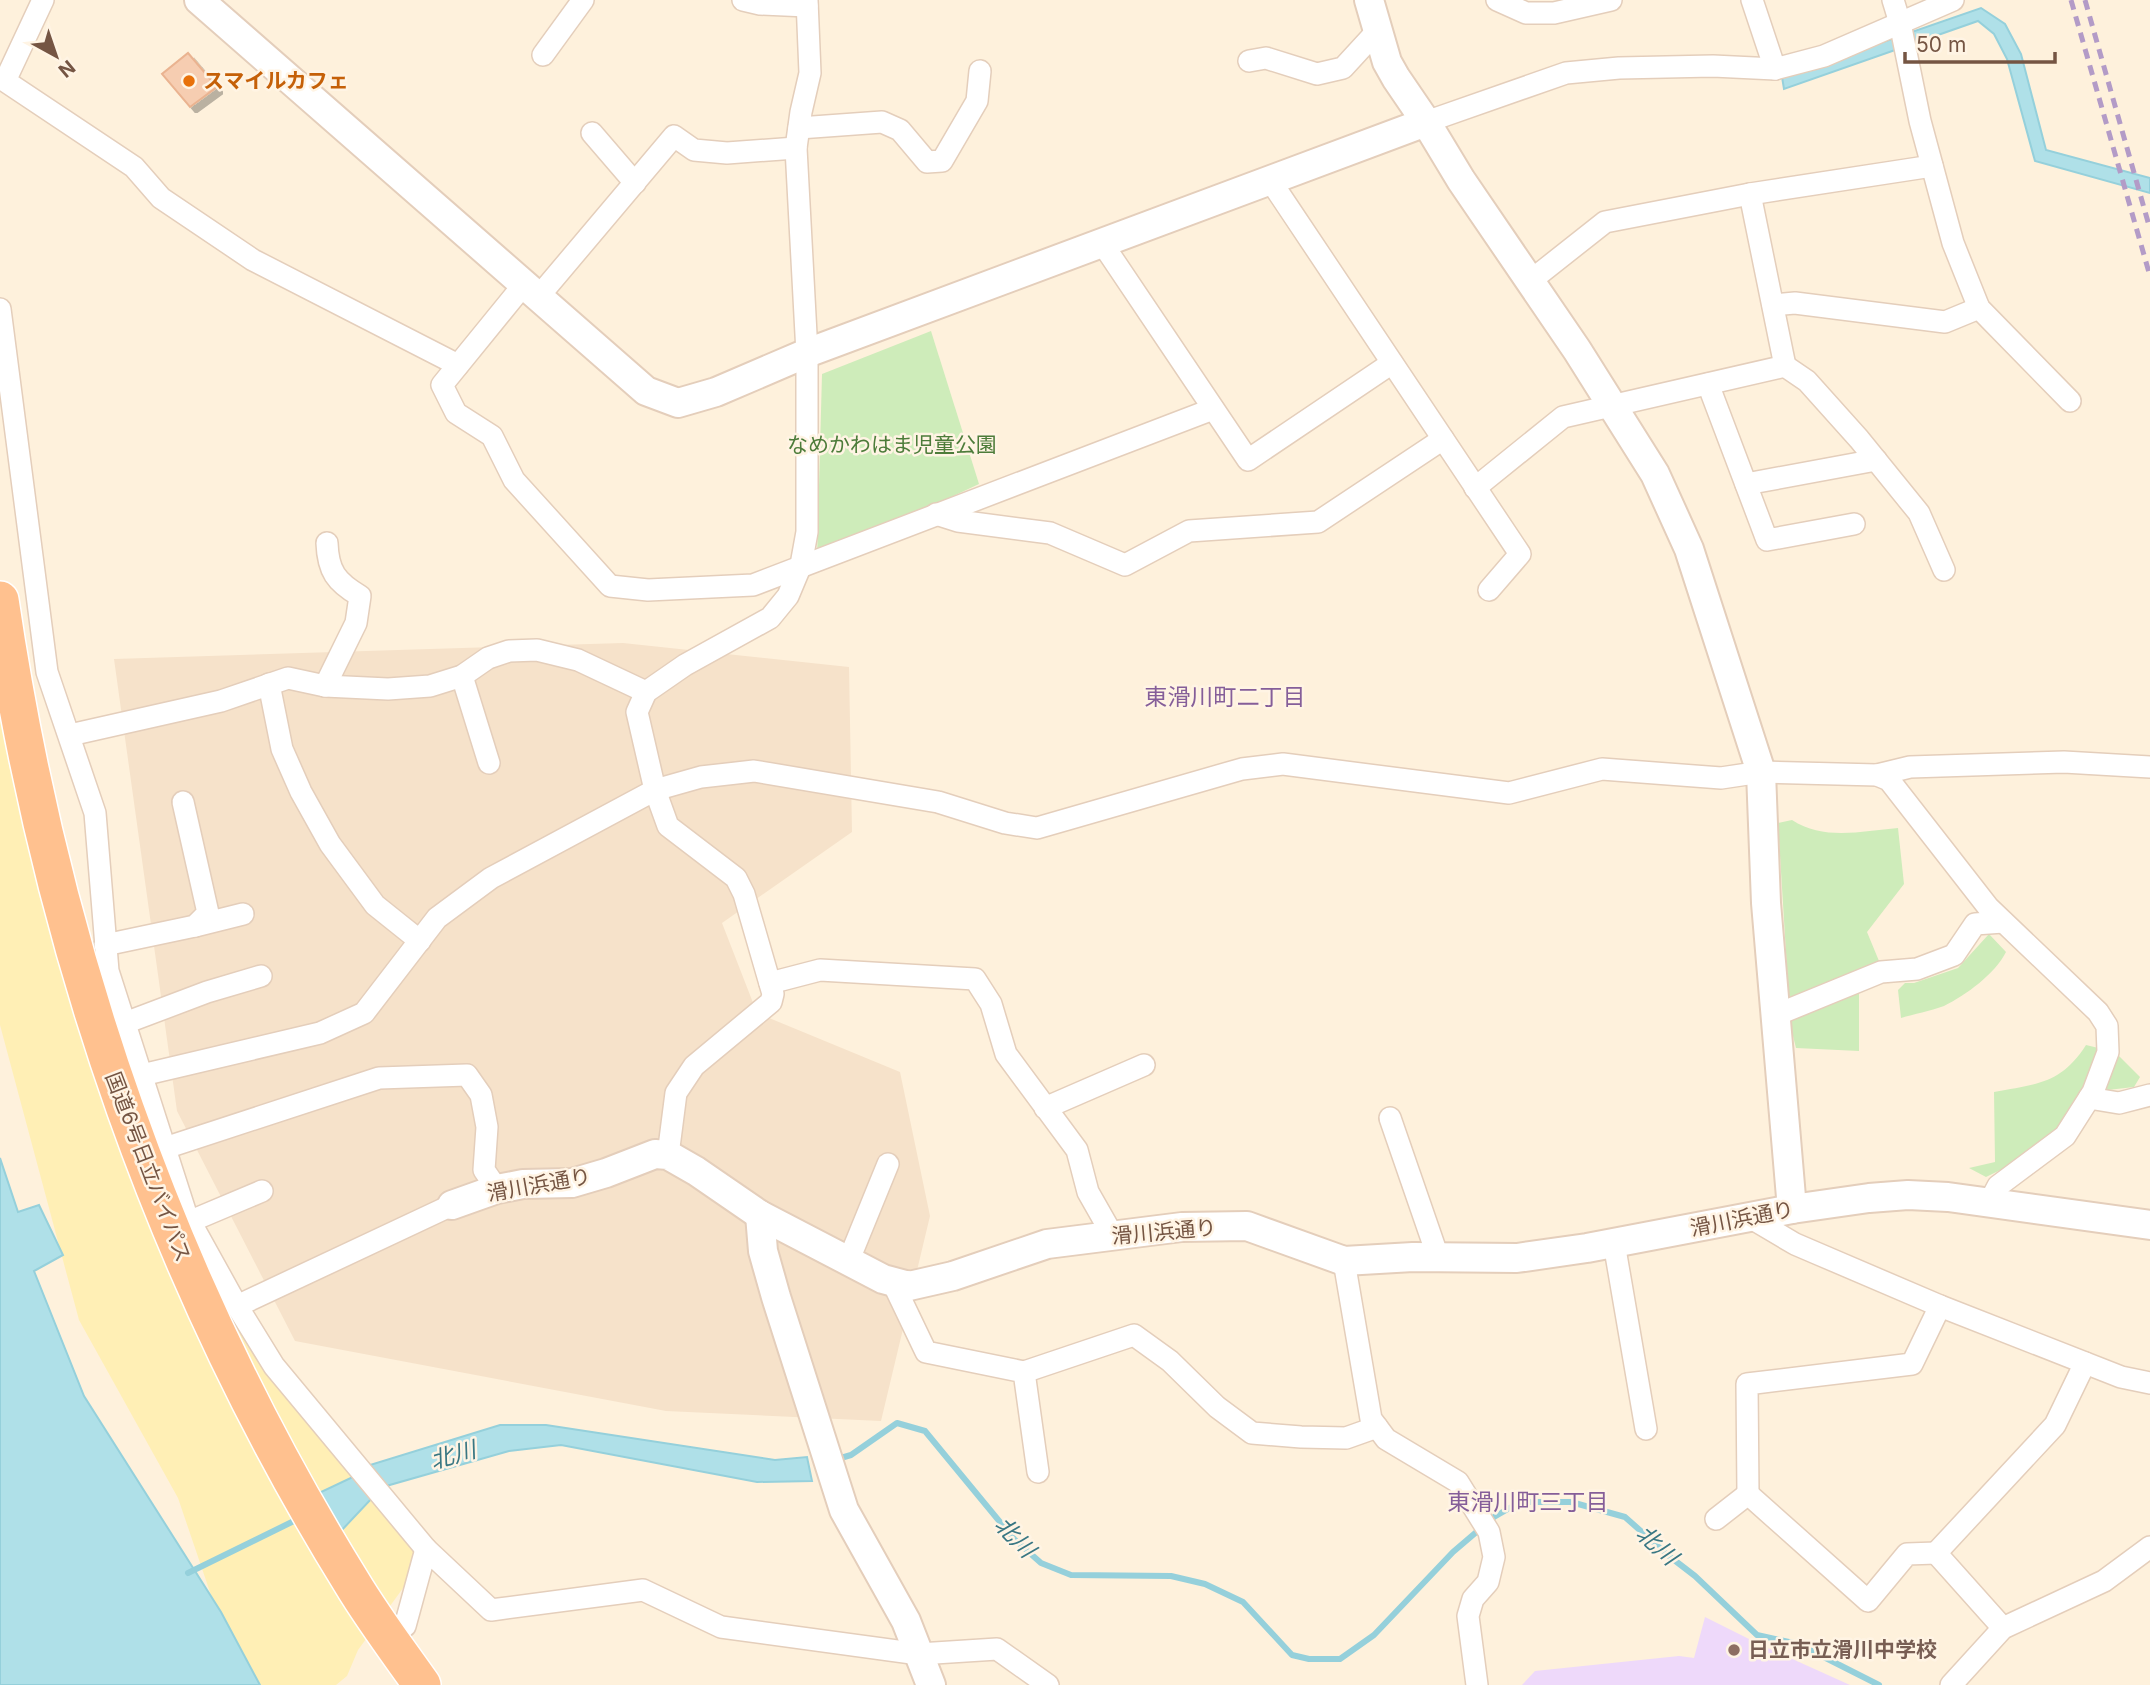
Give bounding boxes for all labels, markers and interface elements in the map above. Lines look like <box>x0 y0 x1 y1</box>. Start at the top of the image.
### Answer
north arrow <box>21 21 91 91</box>
scale bar <box>1905 21 2056 65</box>
text: 50 m <box>1916 32 1966 57</box>
text: N <box>54 55 80 82</box>
place label: スマイルカフェ <box>203 68 349 93</box>
marker: スマイルカフェ <box>181 73 197 89</box>
park label: なめかわはま児童公園 <box>787 432 997 457</box>
district label: 東滑川町二丁目 <box>1145 683 1306 711</box>
street label: 国道6号日立バイパス <box>101 1068 196 1265</box>
street label: 滑川浜通り <box>485 1163 593 1206</box>
street label: 滑川浜通り <box>1688 1196 1796 1241</box>
street label: 滑川浜通り <box>1111 1214 1217 1249</box>
water label: 北川 <box>427 1434 482 1475</box>
district label: 東滑川町三丁目 <box>1448 1488 1609 1516</box>
water label: 北川 <box>989 1511 1043 1565</box>
water label: 北川 <box>1631 1519 1686 1573</box>
place label: 日立市立滑川中学校 <box>1748 1637 1937 1662</box>
marker: 日立市立滑川中学校 <box>1726 1642 1742 1658</box>

